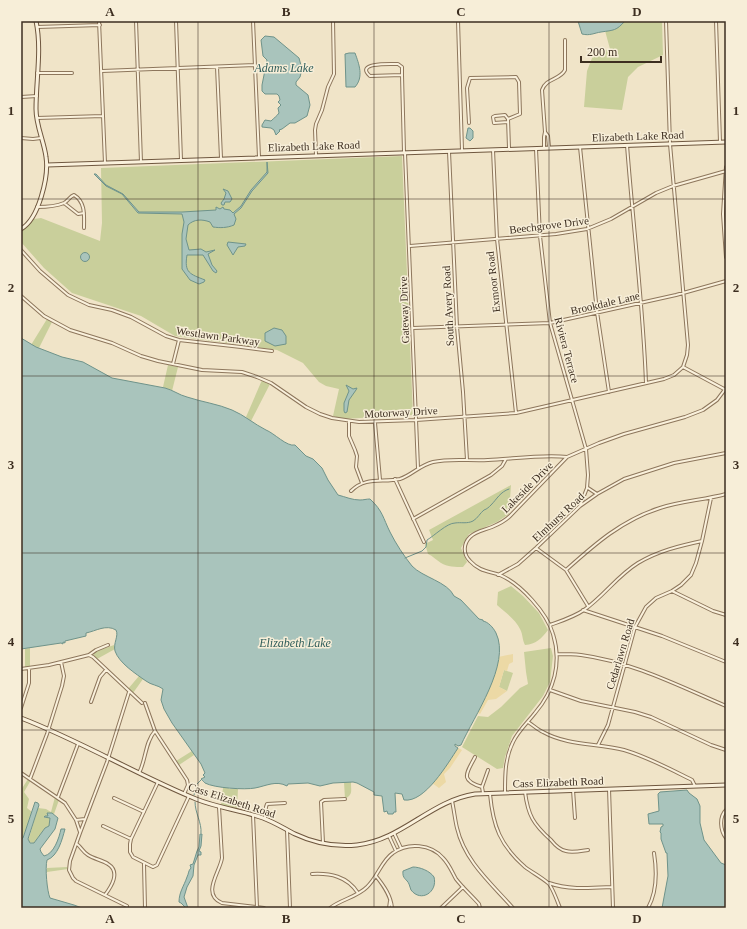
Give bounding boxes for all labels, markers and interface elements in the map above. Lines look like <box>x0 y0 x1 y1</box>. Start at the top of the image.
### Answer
text: A <box>105 4 115 19</box>
text: B <box>282 4 291 19</box>
text: C <box>456 4 466 19</box>
text: D <box>632 4 642 19</box>
scale bar <box>581 38 661 64</box>
text: 200 m <box>587 45 618 59</box>
water label: Adams Lake <box>254 61 314 75</box>
text: 1 <box>8 103 14 118</box>
text: 1 <box>733 103 739 118</box>
street label: Elizabeth Lake Road <box>592 128 685 144</box>
street label: Elizabeth Lake Road <box>268 138 361 154</box>
street label: Beechgrove Drive <box>508 214 590 236</box>
street label: Exmoor Road <box>484 250 502 313</box>
street label: South Avery Road <box>440 265 456 346</box>
street label: Gateway Drive <box>397 276 411 344</box>
text: 2 <box>8 280 14 295</box>
text: 2 <box>733 280 739 295</box>
street label: Brookdale Lane <box>569 289 641 317</box>
street label: Riviera Terrace <box>552 316 582 384</box>
street label: Westlawn Parkway <box>175 324 261 348</box>
street label: Motorway Drive <box>364 404 438 420</box>
text: 3 <box>8 457 15 472</box>
text: 3 <box>733 457 740 472</box>
street label: Lakeside Drive <box>499 459 555 515</box>
street label: Elmhurst Road <box>530 490 587 544</box>
street label: Cedarlawn Road <box>603 617 637 691</box>
text: 4 <box>8 634 15 649</box>
text: 4 <box>733 634 740 649</box>
water label: Elizabeth Lake <box>258 636 332 650</box>
street label: Cass Elizabeth Road <box>512 774 604 790</box>
street label: Cass Elizabeth Road <box>187 780 278 820</box>
text: 5 <box>8 811 15 826</box>
text: 5 <box>733 811 740 826</box>
text: A <box>105 911 115 926</box>
text: B <box>282 911 291 926</box>
text: C <box>456 911 466 926</box>
text: D <box>632 911 642 926</box>

